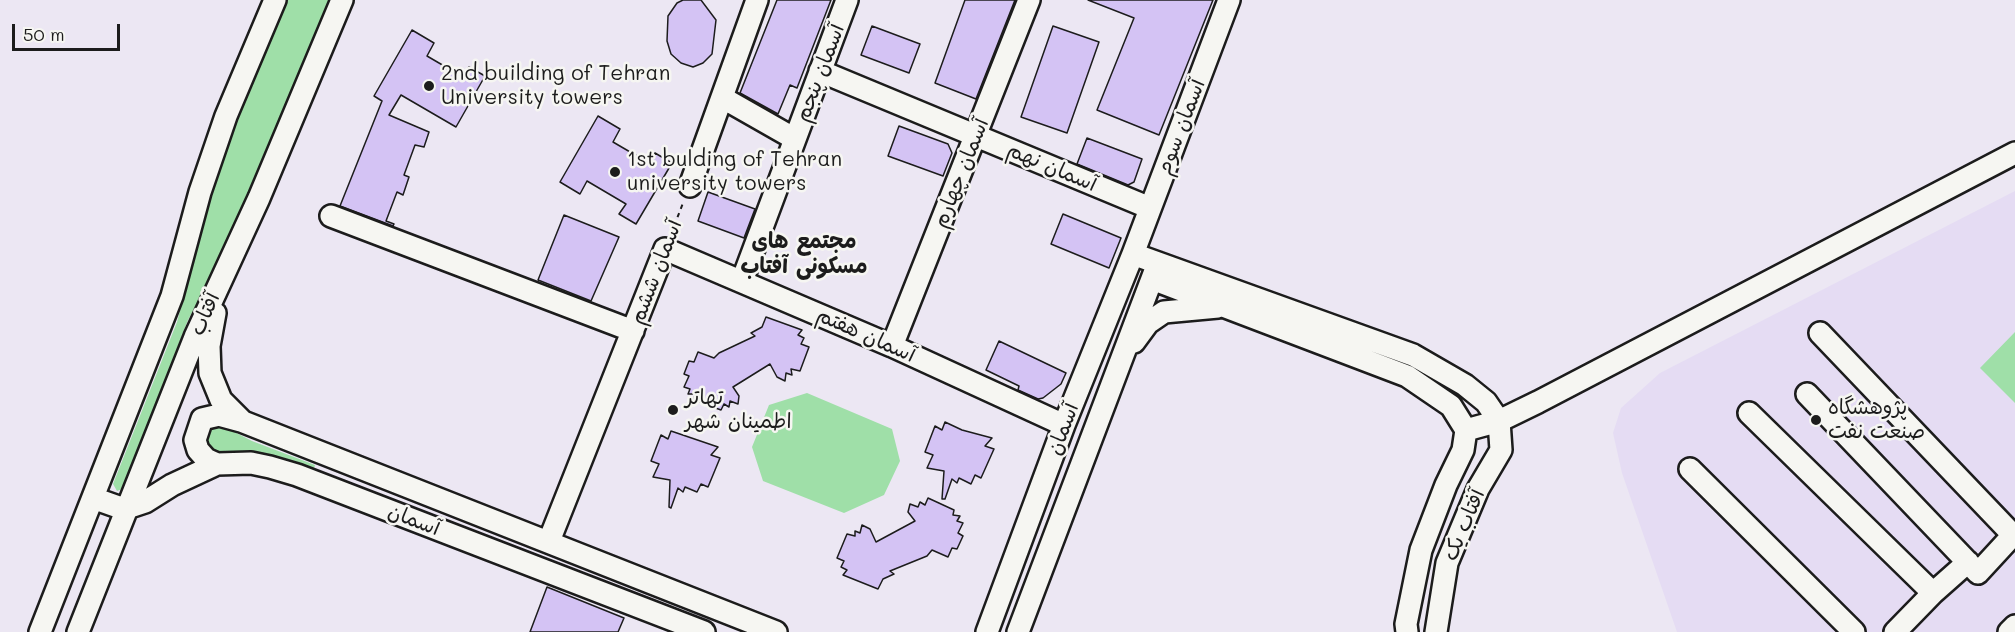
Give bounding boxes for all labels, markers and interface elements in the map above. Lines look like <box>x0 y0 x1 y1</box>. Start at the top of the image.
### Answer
scale bar <box>15 12 123 50</box>
street label: آسمان پنجم <box>790 20 850 126</box>
text: 50 m <box>23 22 65 46</box>
place label: 2nd building of Tehran University towers <box>441 61 670 111</box>
street label: آسمان سوم <box>1151 76 1211 178</box>
marker: 2nd building of Tehran University towers <box>422 79 436 93</box>
street label: آسمان چهارم <box>928 114 994 232</box>
street label: آسمان نهم <box>1003 137 1101 197</box>
place label: 1st bulding of Tehran university towers <box>627 147 842 197</box>
marker: 1st bulding of Tehran university towers <box>608 165 622 179</box>
street label: آسمان ششم <box>624 216 688 328</box>
district label: مجتمع های مسکونی آفتاب <box>741 228 867 280</box>
street label: آفتاب <box>184 289 226 339</box>
street label: آسمان هفتم <box>813 302 919 368</box>
place label: تهاتر اطمینان شهر <box>685 385 792 435</box>
place label: پژوهشگاه صنعت نفت <box>1828 395 1925 445</box>
street label: آسمان <box>1042 399 1084 459</box>
marker: تهاتر اطمینان شهر <box>666 403 680 417</box>
marker: پژوهشگاه صنعت نفت <box>1809 413 1823 427</box>
street label: آفتاب یک <box>1438 485 1490 565</box>
street label: آسمان <box>384 499 444 541</box>

